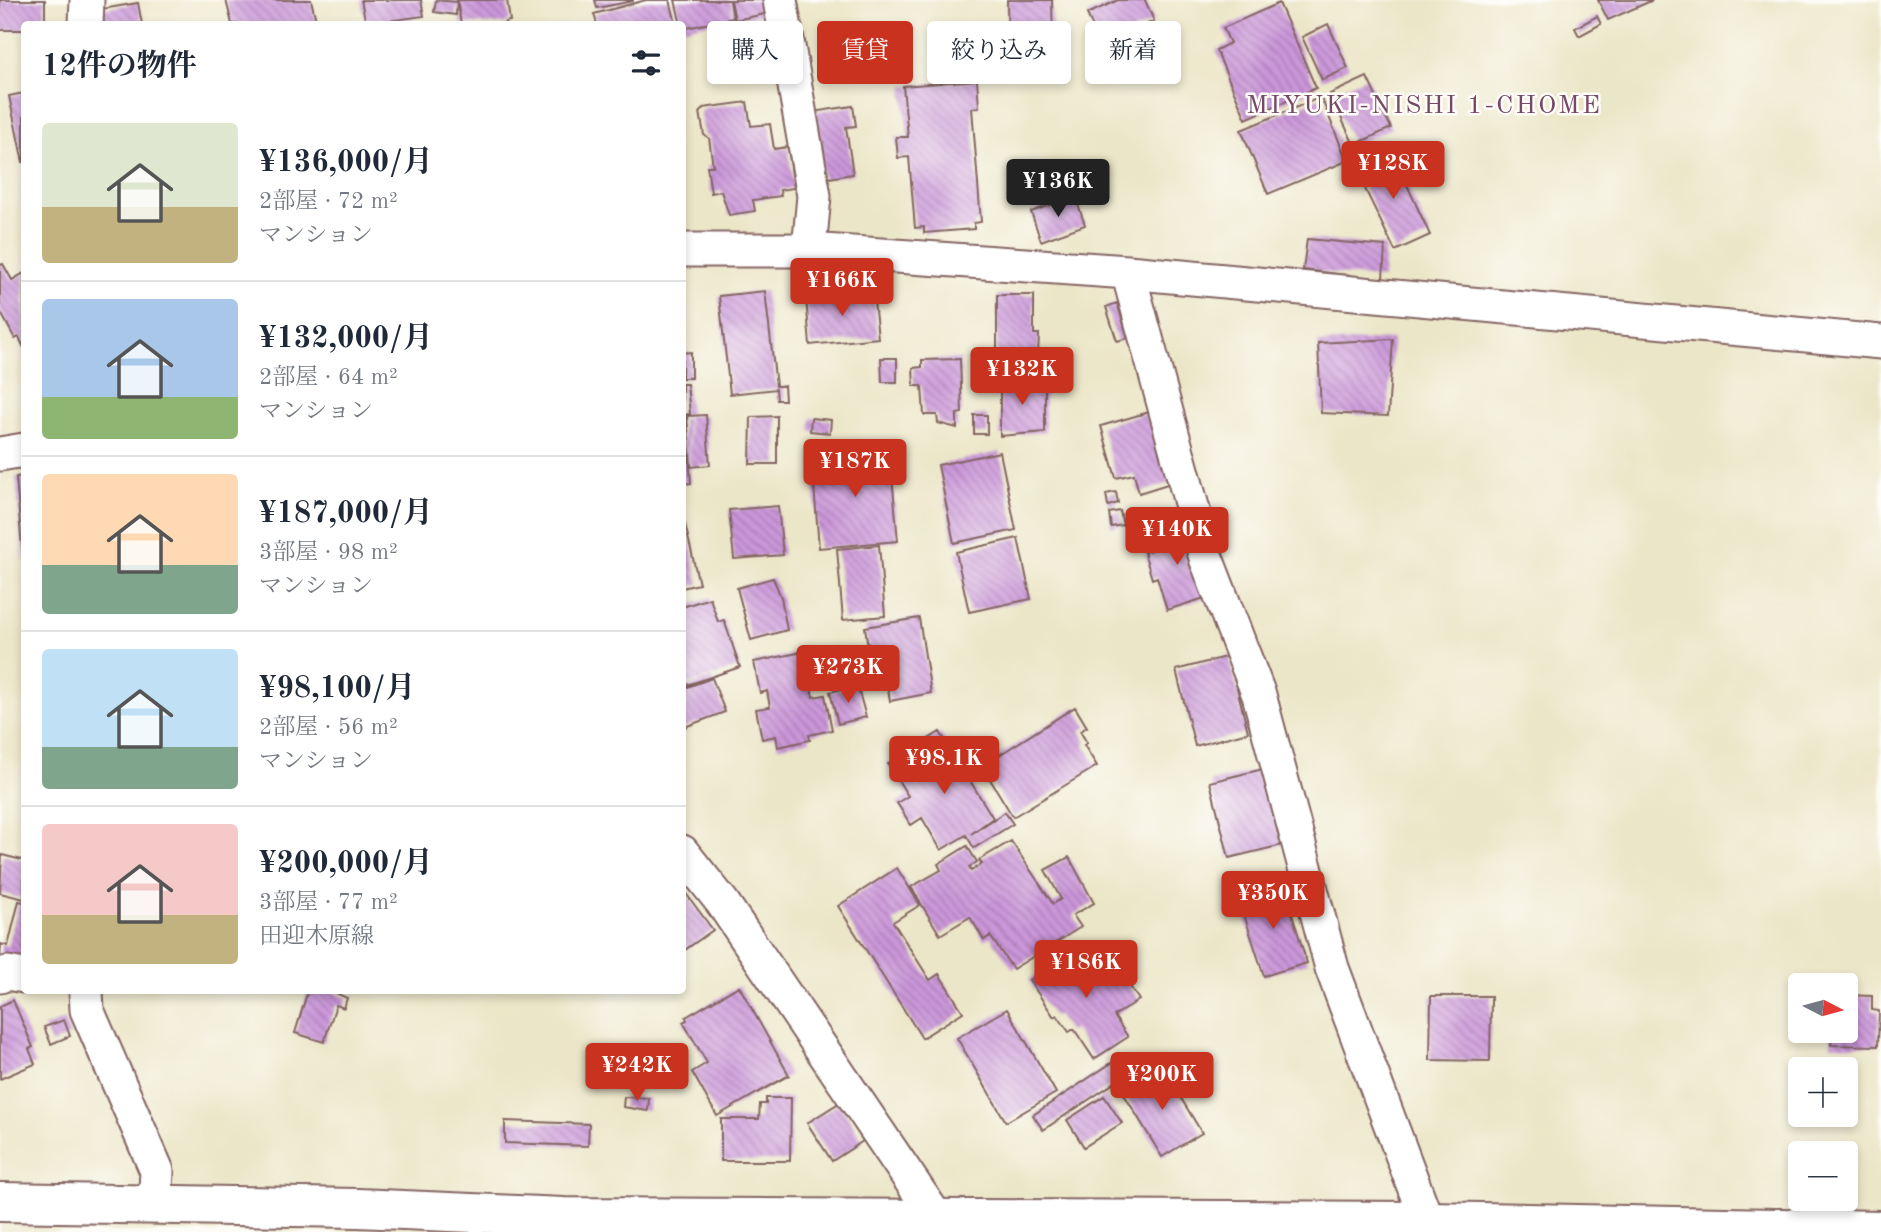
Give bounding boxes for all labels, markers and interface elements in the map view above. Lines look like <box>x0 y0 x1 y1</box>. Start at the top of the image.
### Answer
chip: 購入 <box>707 21 803 84</box>
chip: 賃貸 <box>817 21 913 84</box>
chip: 絞り込み <box>927 21 1071 84</box>
chip: 新着 <box>1085 21 1181 84</box>
icon: filters <box>627 44 665 82</box>
text: 12件の物件 <box>42 52 197 82</box>
district label: MIYUKI-NISHI 1-CHOME <box>1246 93 1602 119</box>
pin: ¥128K <box>1344 142 1442 201</box>
text: ¥136,000/月 <box>259 148 433 178</box>
icon: home <box>98 151 182 235</box>
text: ¥128K <box>1357 152 1429 175</box>
pin: ¥136K <box>1009 160 1107 219</box>
text: ¥136K <box>1022 170 1094 193</box>
text: 2部屋 · 72 m² <box>259 190 398 213</box>
text: マンション <box>259 224 373 247</box>
pin: ¥166K <box>793 258 891 318</box>
text: ¥166K <box>806 269 878 292</box>
text: ¥132,000/月 <box>259 324 433 354</box>
icon: home <box>98 327 182 411</box>
pin: ¥132K <box>973 348 1071 407</box>
text: ¥132K <box>986 358 1058 381</box>
text: 2部屋 · 64 m² <box>259 366 398 389</box>
text: マンション <box>259 400 373 423</box>
pin: ¥187K <box>806 440 904 499</box>
text: ¥187K <box>819 450 891 473</box>
text: ¥187,000/月 <box>259 499 433 529</box>
icon: home <box>98 502 182 586</box>
pin: ¥140K <box>1128 508 1226 567</box>
text: ¥140K <box>1141 518 1213 541</box>
text: 3部屋 · 98 m² <box>259 541 398 564</box>
text: マンション <box>259 575 373 598</box>
pin: ¥273K <box>799 646 897 705</box>
text: ¥273K <box>812 656 884 679</box>
text: ¥98,100/月 <box>259 674 415 704</box>
icon: home <box>98 677 182 761</box>
text: 2部屋 · 56 m² <box>259 716 398 739</box>
pin: ¥98.1K <box>887 736 1001 796</box>
text: ¥98.1K <box>905 747 983 770</box>
text: マンション <box>259 750 373 773</box>
text: ¥200,000/月 <box>259 849 433 879</box>
icon: home <box>98 852 182 936</box>
pin: ¥350K <box>1224 872 1322 931</box>
text: ¥350K <box>1237 882 1309 905</box>
text: 3部屋 · 77 m² <box>259 891 398 914</box>
text: 田迎木原線 <box>259 925 374 948</box>
pin: ¥186K <box>1037 940 1135 1000</box>
text: ¥186K <box>1050 951 1122 974</box>
north arrow <box>1788 973 1858 1043</box>
map controls <box>1788 973 1858 1211</box>
pin: ¥242K <box>588 1044 686 1103</box>
pin: ¥200K <box>1113 1052 1211 1112</box>
text: ¥242K <box>601 1054 673 1077</box>
button: + <box>1788 1057 1858 1127</box>
text: ¥200K <box>1126 1063 1198 1086</box>
button: − <box>1788 1141 1858 1211</box>

